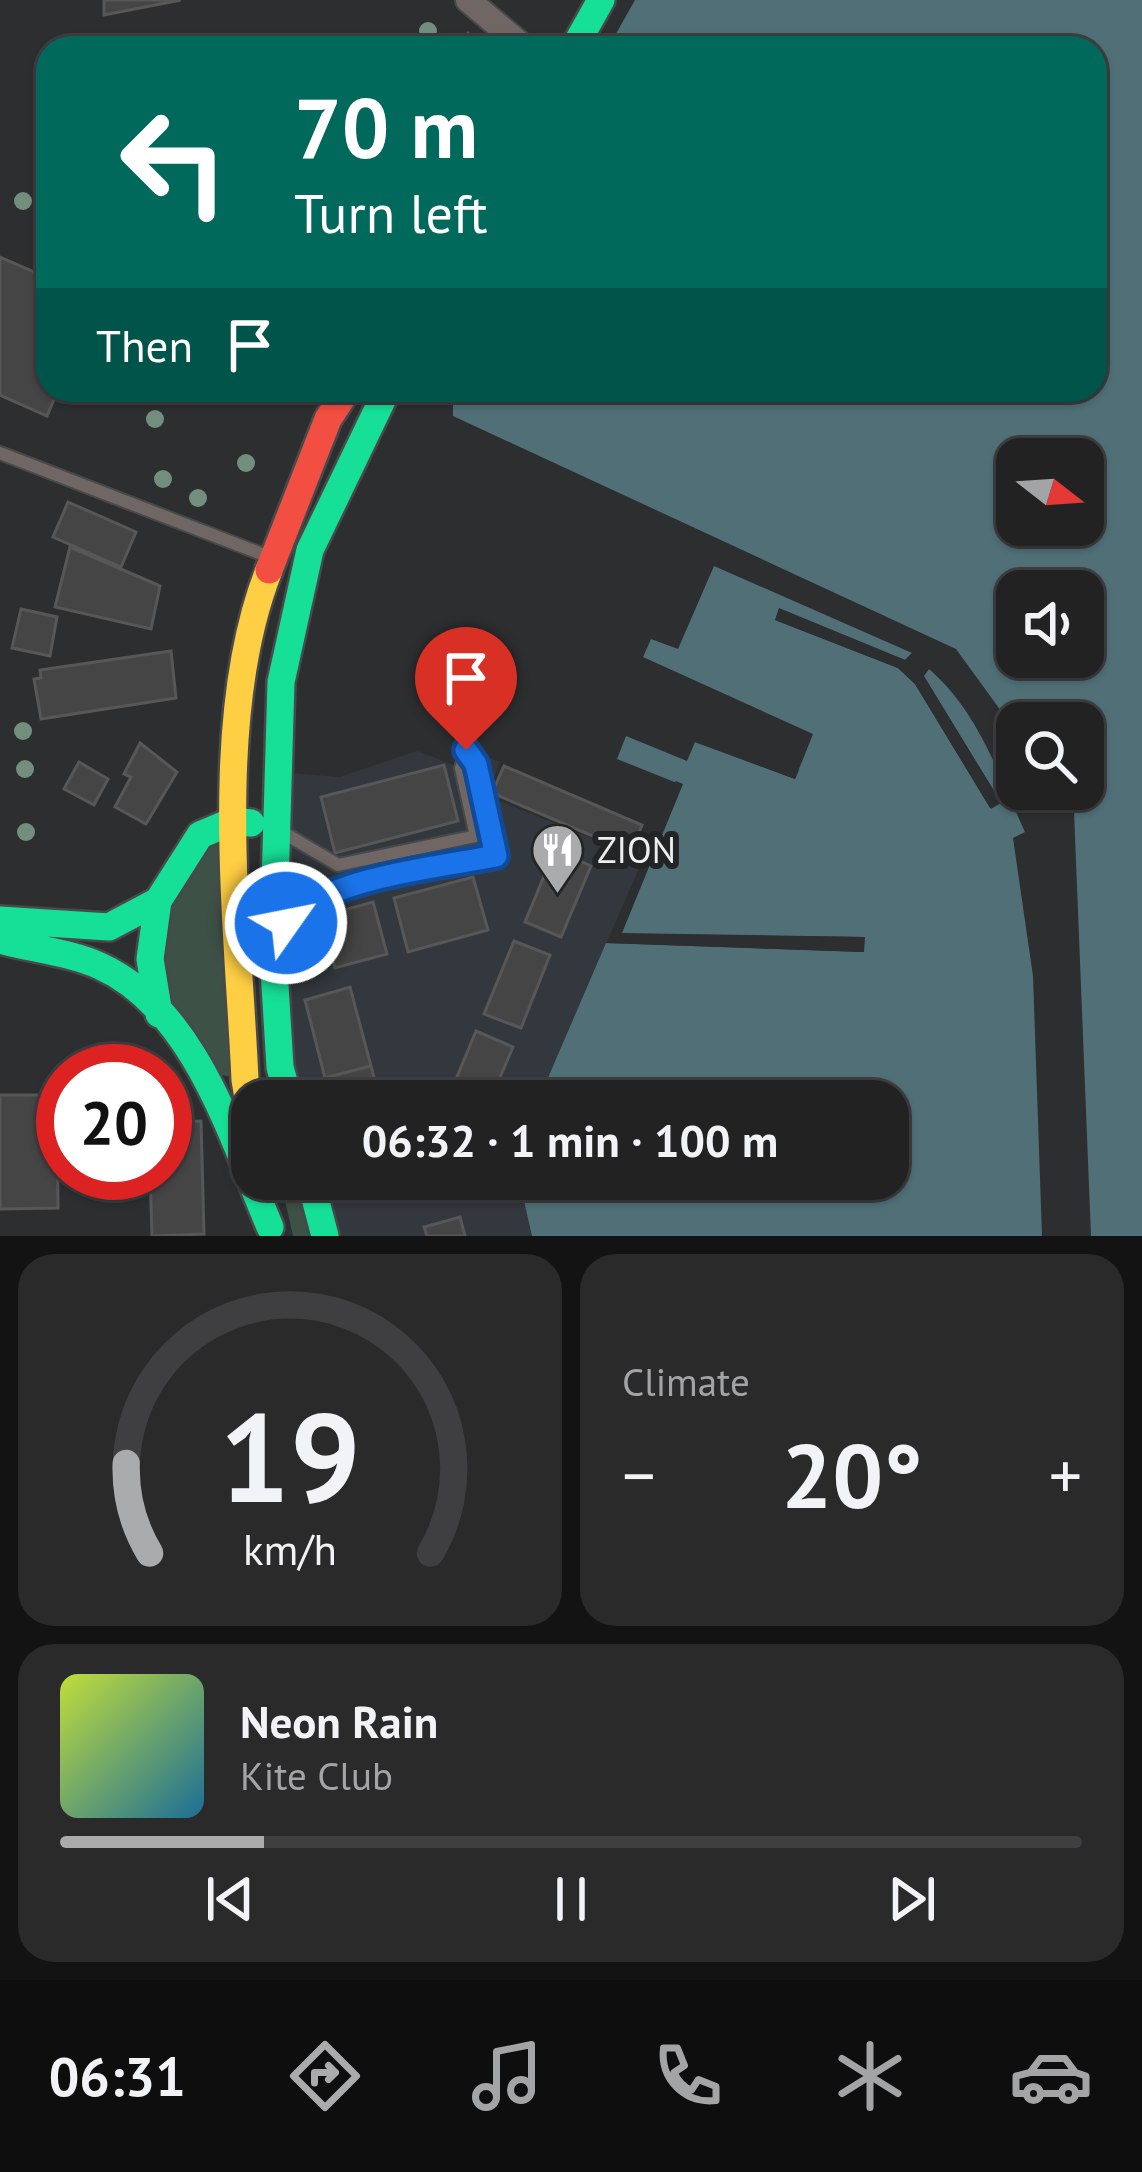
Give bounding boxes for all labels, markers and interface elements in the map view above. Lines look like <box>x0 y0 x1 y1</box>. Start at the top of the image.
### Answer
text: 70 m <box>294 72 478 181</box>
icon: left <box>96 84 252 240</box>
text: Turn left <box>294 178 488 248</box>
icon: arrive <box>217 312 283 378</box>
text: Then <box>96 316 193 374</box>
north arrow <box>996 438 1104 546</box>
map controls <box>996 438 1104 810</box>
button: sound <box>996 570 1104 678</box>
pin <box>415 627 517 750</box>
icon: arrive <box>433 645 499 711</box>
button: search <box>996 702 1104 810</box>
restaurant icon: ZION <box>530 821 586 895</box>
place label: ZION <box>597 826 676 873</box>
position arrow <box>223 860 349 986</box>
speed limit sign: 20 <box>36 1044 192 1200</box>
text: 06:32 · 1 min · 100 m <box>362 1111 778 1169</box>
text: Climate <box>622 1356 750 1407</box>
text: 19 <box>219 1375 361 1536</box>
text: 20° <box>781 1416 923 1533</box>
text: − <box>622 1432 655 1517</box>
text: + <box>1049 1432 1082 1517</box>
text: km/h <box>243 1521 337 1577</box>
text: Neon Rain <box>240 1692 438 1750</box>
text: Kite Club <box>240 1750 393 1801</box>
icon: previous <box>197 1866 263 1932</box>
icon: pause <box>538 1866 604 1932</box>
icon: next <box>879 1866 945 1932</box>
icon: directions <box>283 2034 367 2118</box>
icon: music <box>465 2034 549 2118</box>
icon: phone <box>646 2034 730 2118</box>
icon: climate <box>828 2034 912 2118</box>
icon: car <box>1009 2034 1093 2118</box>
text: 06:31 <box>49 2041 186 2111</box>

